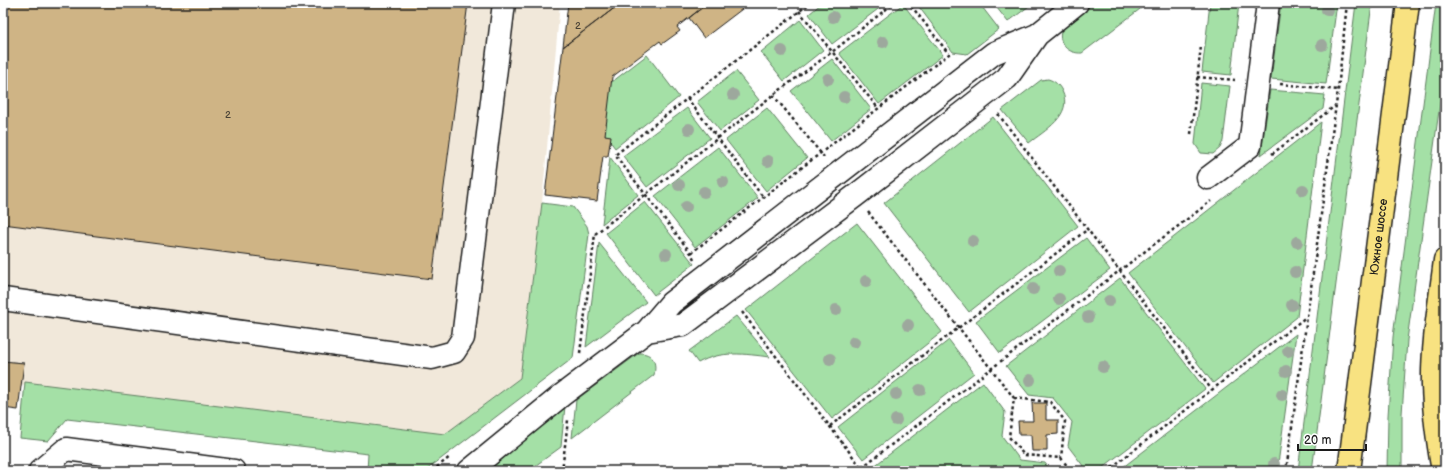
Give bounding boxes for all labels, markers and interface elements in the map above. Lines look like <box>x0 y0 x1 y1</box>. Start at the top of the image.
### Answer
house number: 2 <box>575 20 581 32</box>
house number: 2 <box>225 109 231 121</box>
street label: Южное шоссе <box>1367 197 1391 276</box>
scale bar <box>1298 426 1366 452</box>
text: 20 m <box>1304 433 1331 448</box>

